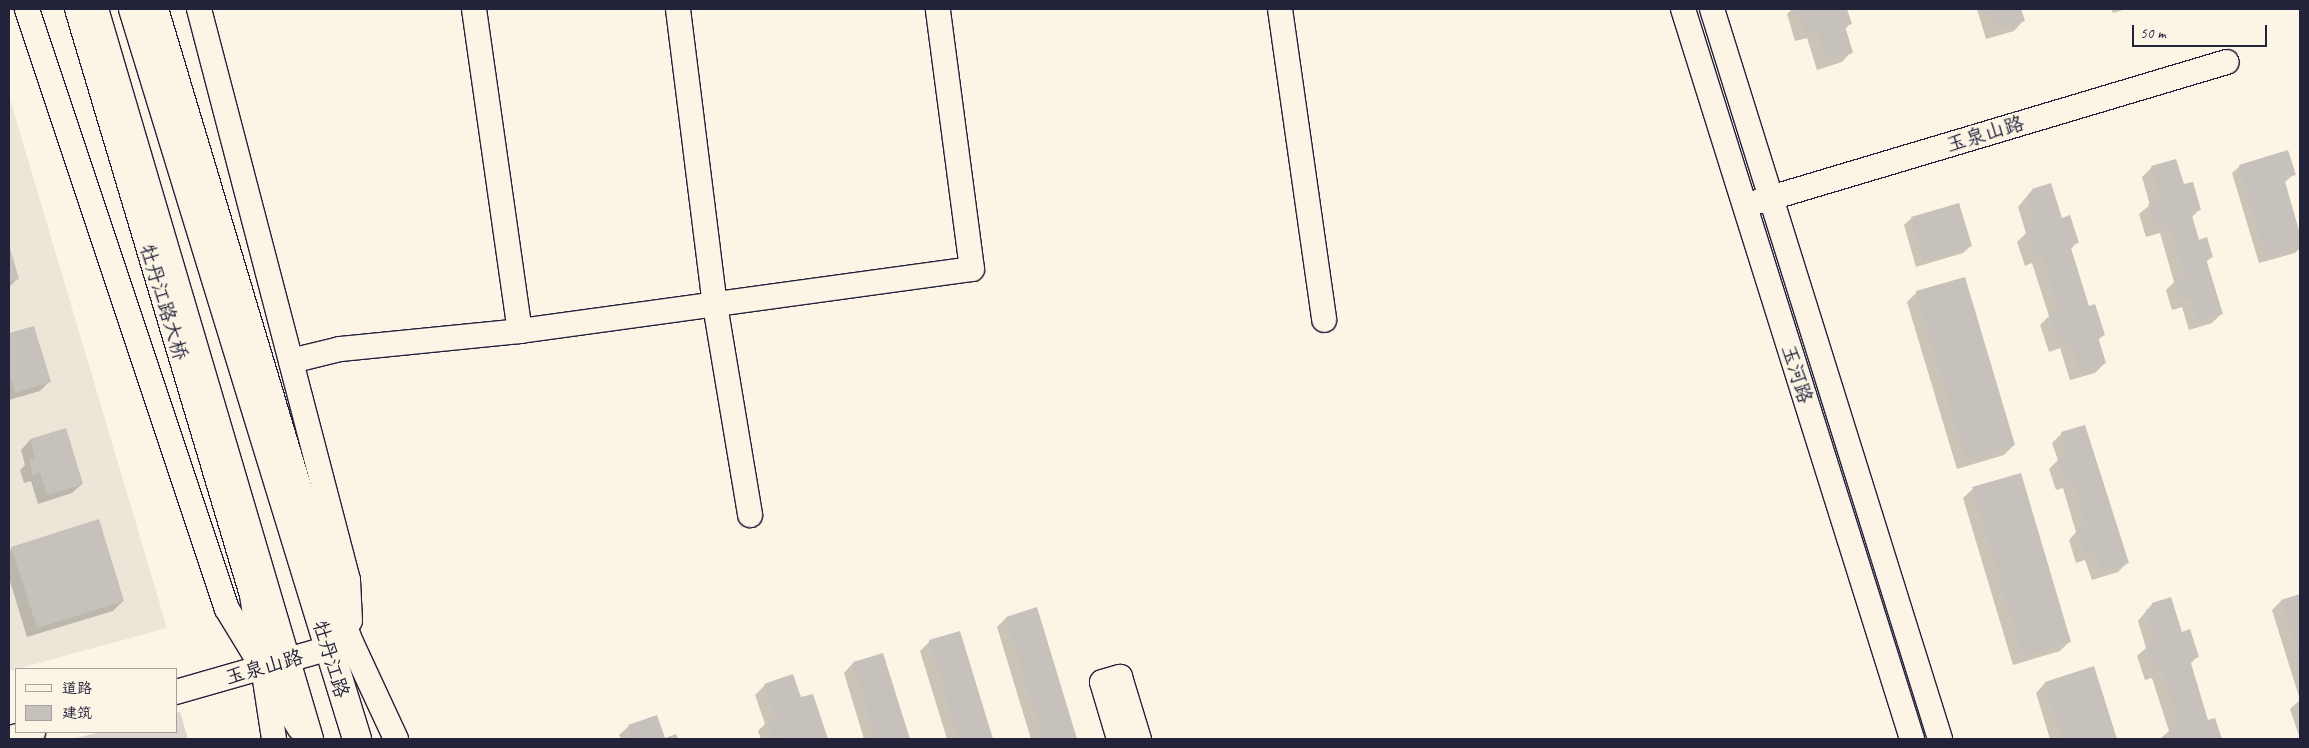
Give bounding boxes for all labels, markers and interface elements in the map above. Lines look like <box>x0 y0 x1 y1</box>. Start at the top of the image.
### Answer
scale bar <box>2134 15 2269 47</box>
text: 50 m <box>2140 24 2166 43</box>
street label: 玉泉山路 <box>1943 111 2027 157</box>
street label: 牡丹江路大桥 <box>135 241 193 363</box>
street label: 玉河路 <box>1776 342 1818 406</box>
street label: 牡丹江路 <box>308 617 354 701</box>
street label: 玉泉山路 <box>222 644 306 690</box>
legend <box>15 668 178 733</box>
text: 道路 <box>62 679 92 698</box>
text: 建筑 <box>62 704 92 723</box>

